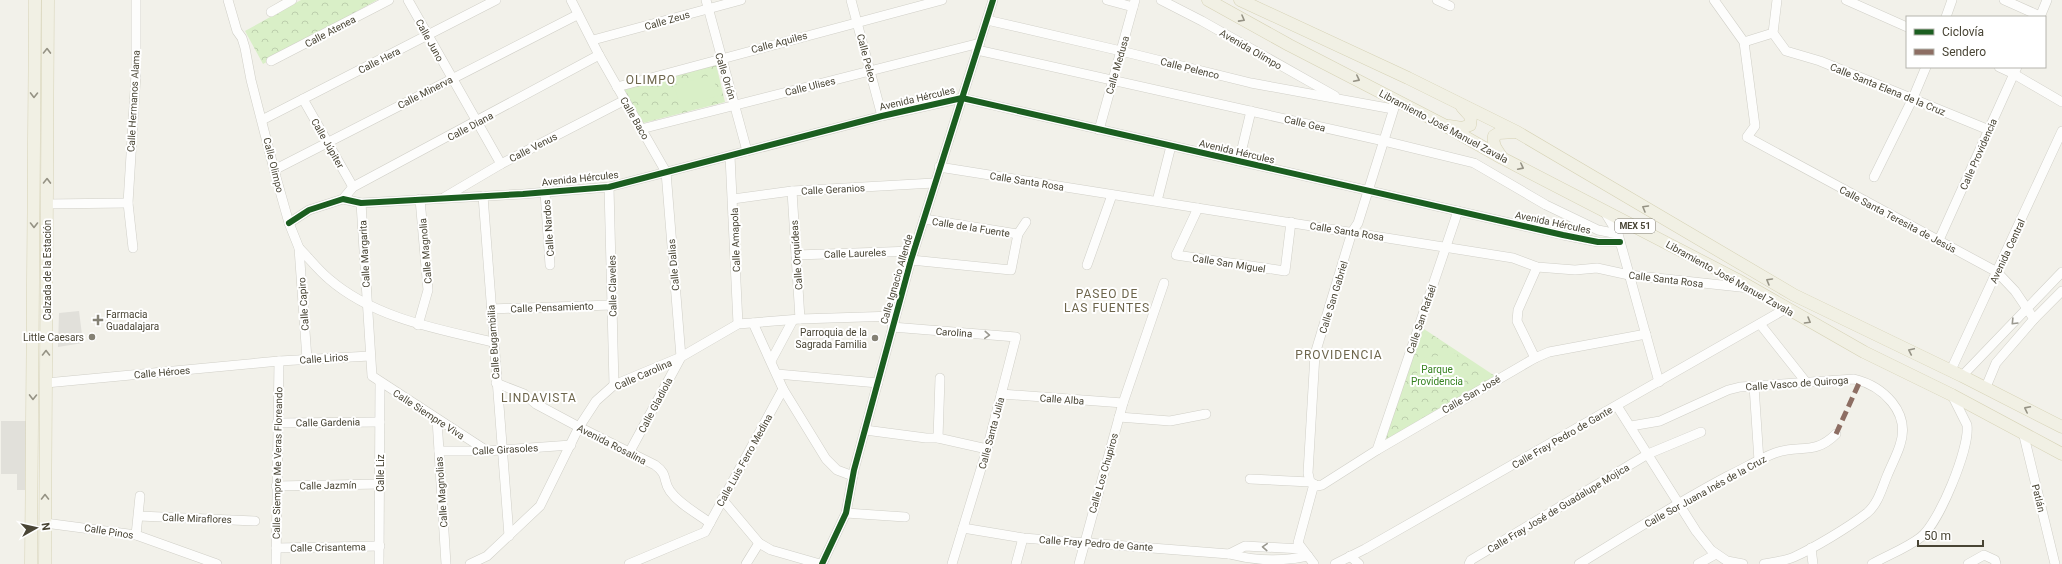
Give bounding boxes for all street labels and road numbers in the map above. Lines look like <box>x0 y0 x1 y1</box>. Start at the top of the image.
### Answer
street label: Calle Zeus <box>643 9 691 32</box>
street label: Calle Atenea <box>303 13 357 49</box>
street label: Calle Juno <box>413 17 446 64</box>
street label: Avenida Olimpo <box>1218 27 1284 72</box>
street label: Calle Aquiles <box>750 30 808 55</box>
street label: Calle Peleo <box>855 33 878 84</box>
street label: Calle Medusa <box>1104 35 1131 96</box>
street label: Calle Hera <box>356 45 402 76</box>
street label: Calle Hermanos Alama <box>125 50 142 152</box>
street label: Calle Orión <box>713 51 738 101</box>
street label: Calle Pelenco <box>1159 56 1221 81</box>
street label: Calle Santa Elena de la Cruz <box>1828 61 1947 118</box>
street label: Calle Minerva <box>396 74 455 111</box>
street label: Calle Ulises <box>784 75 836 98</box>
street label: Avenida Hércules <box>878 84 956 113</box>
street label: Libramiento José Manuel Zavala <box>1377 88 1510 165</box>
street label: Calle Baco <box>618 95 651 142</box>
street label: Calle Diana <box>446 110 495 143</box>
street label: Calle Gea <box>1283 113 1327 134</box>
street label: Calle Júpiter <box>309 116 347 171</box>
street label: Calle Providencia <box>1958 117 1999 191</box>
street label: Calle Venus <box>507 131 559 164</box>
street label: Calle Olimpo <box>261 136 286 194</box>
street label: Avenida Hércules <box>1198 137 1276 166</box>
street label: Avenida Hércules <box>541 169 619 188</box>
street label: Calle Santa Rosa <box>989 170 1065 193</box>
street label: Calle Geranios <box>801 182 865 197</box>
street label: Calle Santa Teresita de Jesús <box>1837 184 1958 255</box>
street label: Calle Nardos <box>541 199 556 257</box>
street label: Calle Amapola <box>729 208 742 272</box>
street label: Avenida Hércules <box>1514 209 1592 236</box>
street label: Calle de la Fuente <box>931 216 1011 239</box>
street label: Avenida Central <box>1988 217 2027 285</box>
street label: Calle Magnolia <box>417 218 434 284</box>
road number: MEX 51 <box>1615 219 1655 233</box>
street label: Calzada de la Estación <box>42 220 53 320</box>
street label: Calle Margarita <box>357 220 372 288</box>
street label: Calle Orquídeas <box>789 220 804 290</box>
street label: Calle Santa Rosa <box>1309 220 1385 243</box>
street label: Calle Ignacio Allende <box>878 233 915 325</box>
street label: Calle Dalias <box>666 239 681 291</box>
street label: Libramiento José Manuel Zavala <box>1664 239 1796 318</box>
street label: Calle Laureles <box>824 247 886 260</box>
street label: Calle San Miguel <box>1192 252 1266 275</box>
street label: Calle Claveles <box>606 255 619 317</box>
street label: Calle San Gabriel <box>1317 259 1350 335</box>
street label: Calle Santa Rosa <box>1628 269 1704 290</box>
street label: Calle Capiro <box>296 277 311 331</box>
street label: Calle San Rafaél <box>1405 283 1438 355</box>
street label: Calle Pensamiento <box>510 301 594 314</box>
street label: Calle Bugambilia <box>485 304 502 380</box>
street label: Carolina <box>935 326 973 339</box>
street label: Calle Lirios <box>299 351 349 366</box>
street label: Calle Carolina <box>613 357 673 392</box>
street label: Calle Héroes <box>133 365 191 380</box>
street label: Calle San José <box>1440 373 1502 416</box>
street label: Calle Vasco de Quiroga <box>1745 374 1849 393</box>
street label: Calle Gladiola <box>636 376 675 435</box>
street label: Calle Siempre Me Veras Floreando <box>271 386 284 539</box>
street label: Calle Siempre Viva <box>391 387 466 442</box>
street label: Calle Alba <box>1039 392 1085 407</box>
street label: Calle Santa Julia <box>977 396 1006 470</box>
street label: Calle Fray Pedro de Gante <box>1510 404 1614 471</box>
street label: Calle Luis Ferro Medina <box>714 412 774 508</box>
street label: Calle Gardenia <box>296 416 360 429</box>
street label: Avenida Rosalina <box>575 422 648 467</box>
street label: Calle Los Chupiros <box>1087 432 1120 515</box>
street label: Calle Girasoles <box>472 442 538 457</box>
street label: Calle Sor Juana Inés de la Cruz <box>1643 453 1768 530</box>
street label: Calle Liz <box>375 454 386 492</box>
street label: Calle Magnolias <box>434 456 449 528</box>
street label: Calle Fray José de Guadalupe Mojica <box>1485 462 1631 555</box>
street label: Calle Jazmín <box>299 480 357 491</box>
street label: Patlán <box>2030 483 2047 513</box>
street label: Calle Miraflores <box>162 512 232 525</box>
street label: Calle Pinos <box>84 522 134 541</box>
street label: Calle Fray Pedro de Gante <box>1039 534 1153 553</box>
street label: Calle Crisantema <box>290 541 366 554</box>

